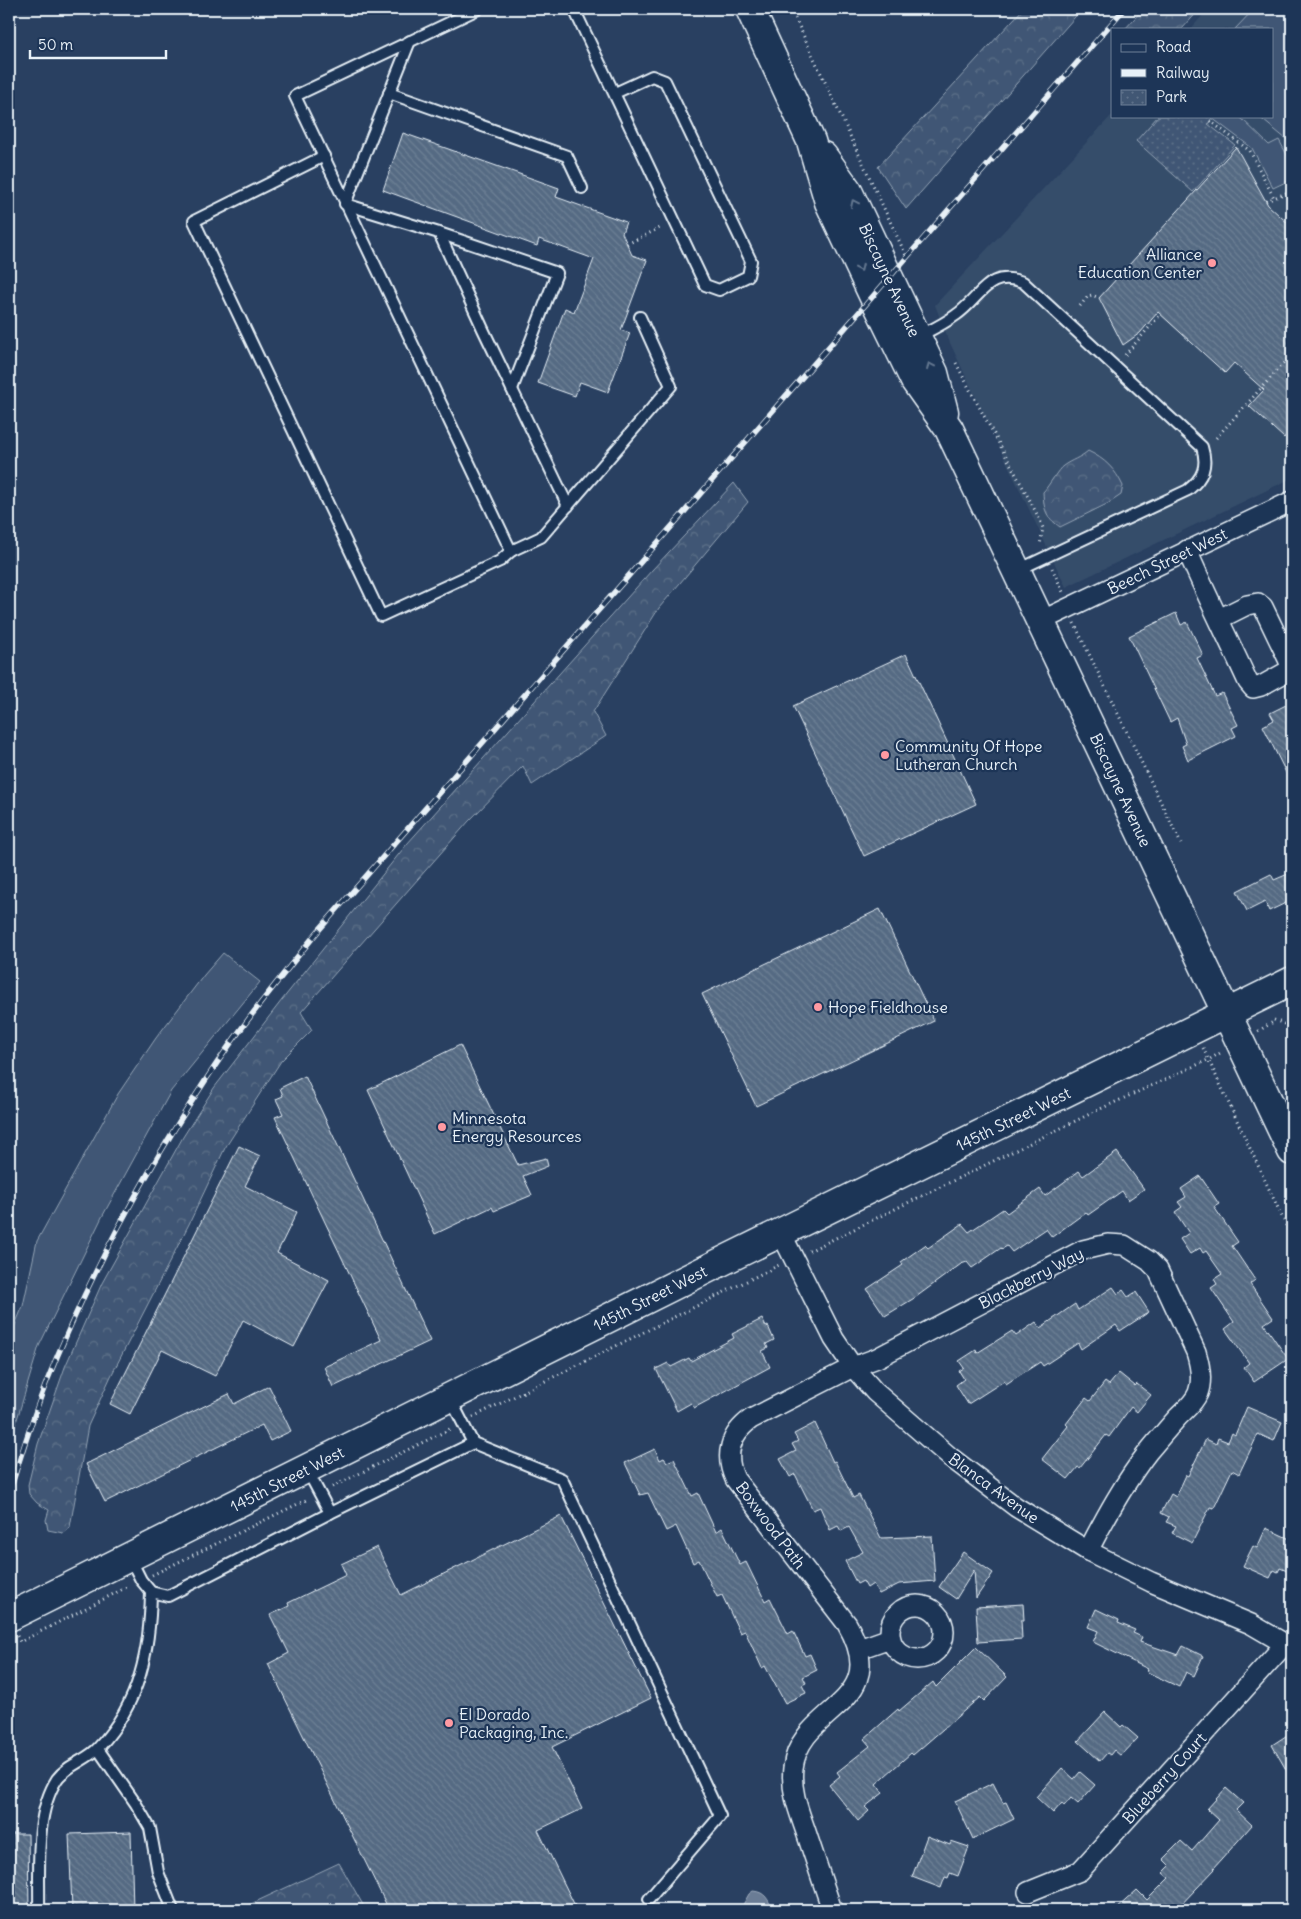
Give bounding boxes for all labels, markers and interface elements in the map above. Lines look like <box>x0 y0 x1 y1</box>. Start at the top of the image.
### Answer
scale bar <box>30 28 166 60</box>
legend <box>1111 28 1274 118</box>
text: 50 m <box>38 35 73 54</box>
text: Road <box>1156 37 1191 56</box>
text: Railway <box>1156 63 1210 82</box>
text: Park <box>1156 87 1187 106</box>
one-way arrow <box>849 199 860 208</box>
street label: Biscayne Avenue <box>855 220 925 340</box>
place label: Alliance Education Center <box>1078 244 1202 282</box>
marker: Alliance Education Center <box>1206 257 1218 269</box>
one-way arrow <box>854 263 864 272</box>
one-way arrow <box>926 362 936 371</box>
street label: Beech Street West <box>1104 523 1231 599</box>
street label: Biscayne Avenue <box>1086 730 1156 850</box>
place label: Community Of Hope Lutheran Church <box>895 736 1042 774</box>
marker: Community Of Hope Lutheran Church <box>879 749 891 761</box>
place label: Hope Fieldhouse <box>828 997 948 1017</box>
marker: Hope Fieldhouse <box>812 1001 824 1013</box>
street label: 145th Street West <box>952 1082 1074 1155</box>
place label: Minnesota Energy Resources <box>452 1108 582 1146</box>
marker: Minnesota Energy Resources <box>436 1121 448 1133</box>
street label: Blackberry Way <box>975 1243 1087 1313</box>
street label: 145th Street West <box>590 1260 711 1335</box>
street label: 145th Street West <box>227 1441 348 1516</box>
street label: Blanca Avenue <box>945 1448 1043 1528</box>
street label: Boxwood Path <box>732 1478 810 1572</box>
place label: El Dorado Packaging, Inc. <box>459 1704 568 1742</box>
marker: El Dorado Packaging, Inc. <box>443 1717 455 1729</box>
street label: Blueberry Court <box>1118 1728 1211 1828</box>

